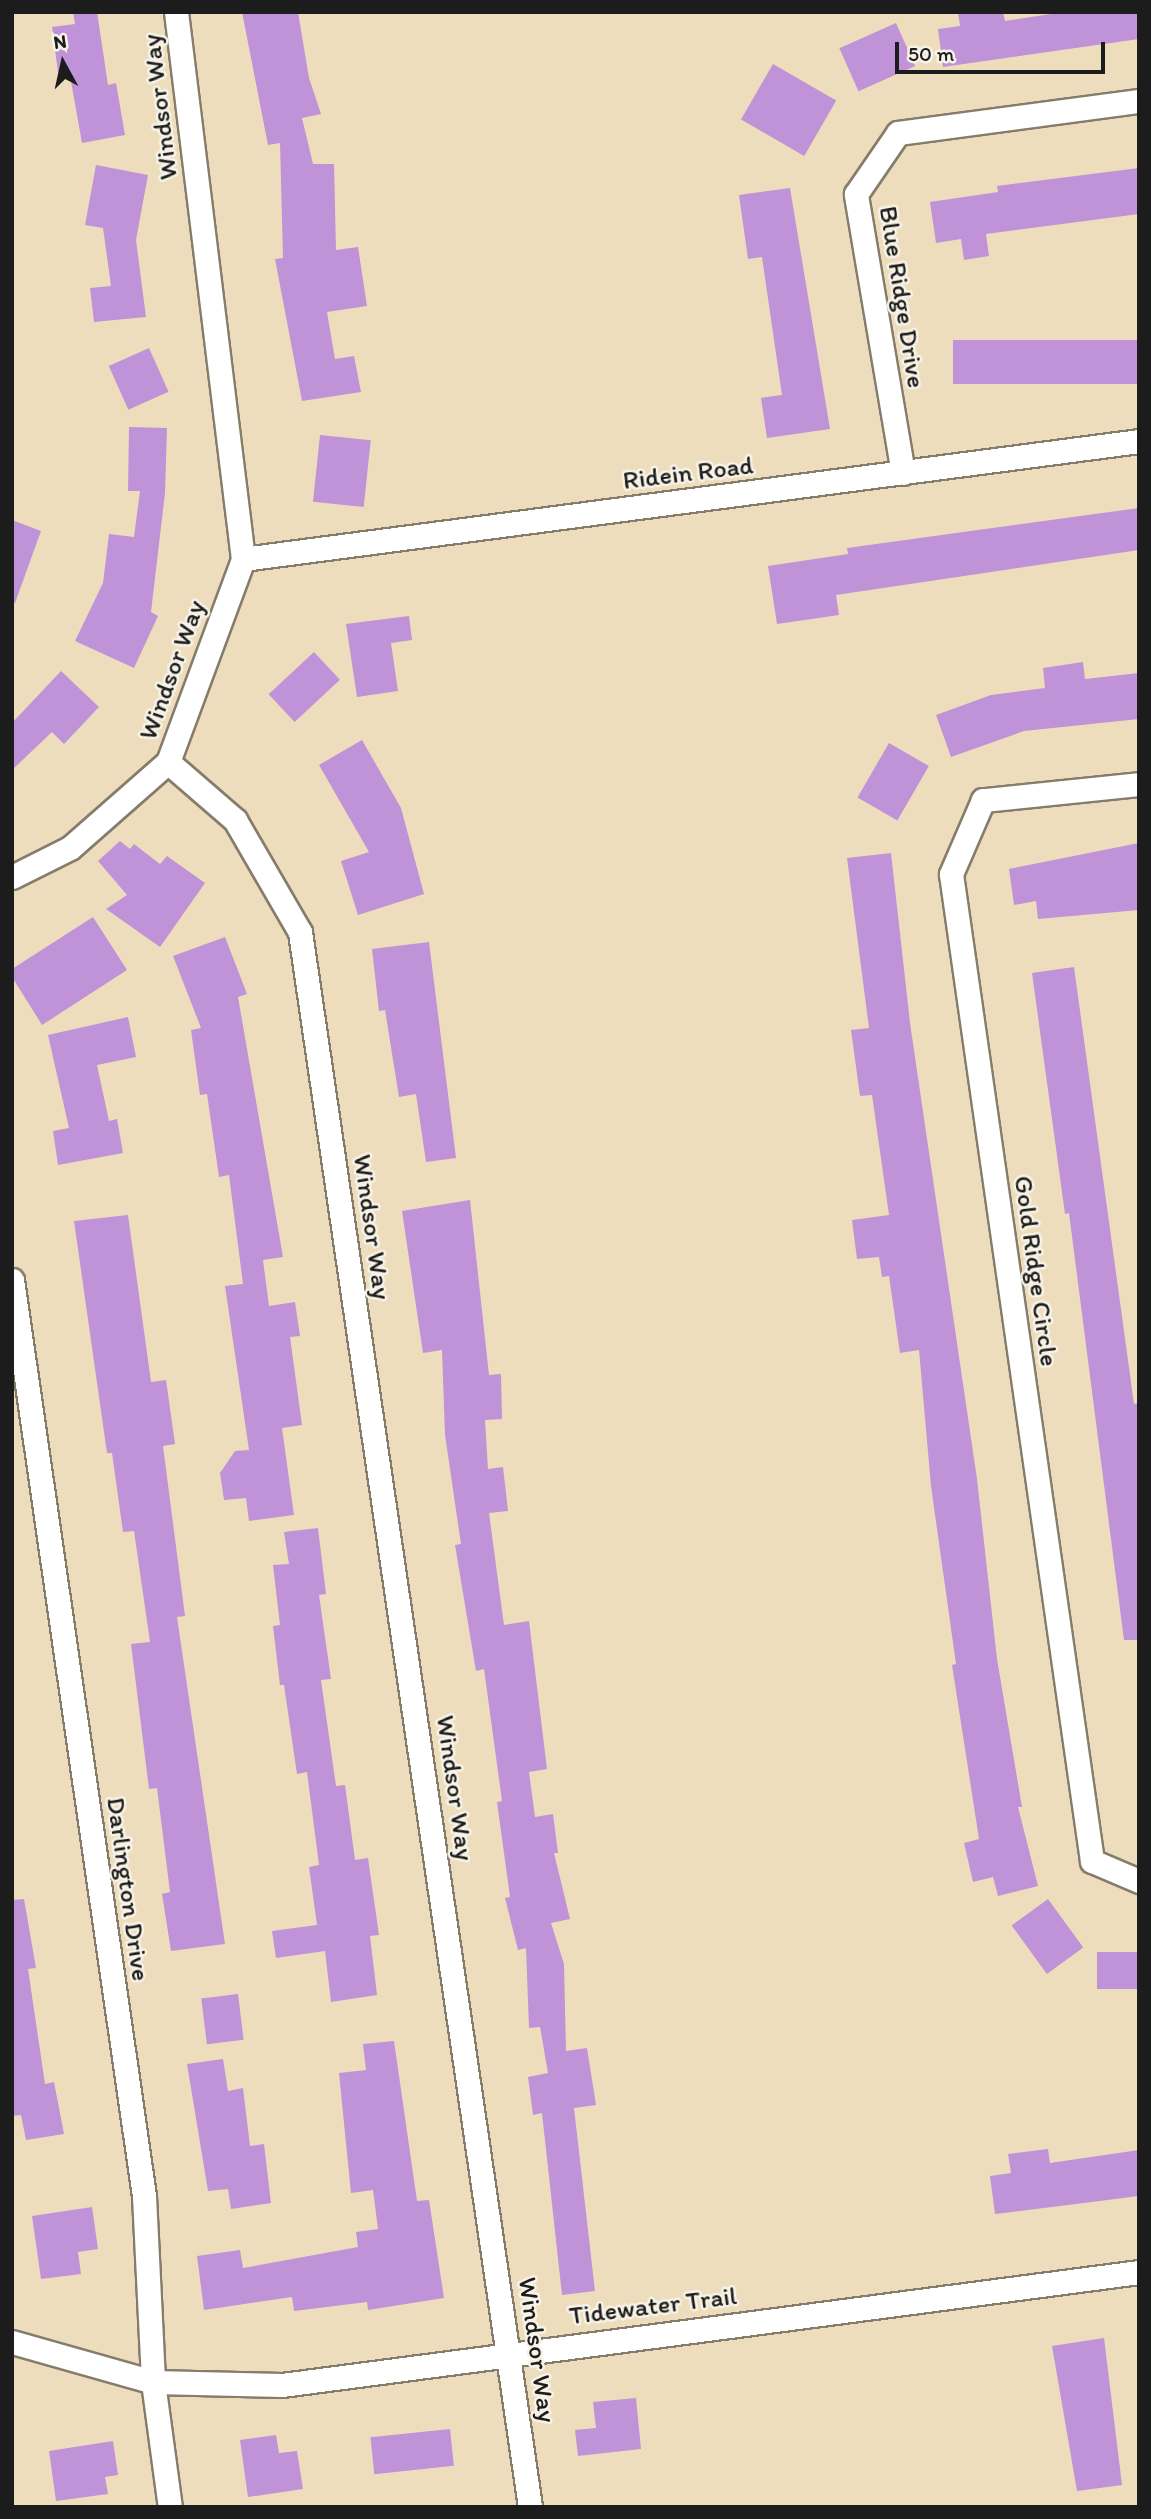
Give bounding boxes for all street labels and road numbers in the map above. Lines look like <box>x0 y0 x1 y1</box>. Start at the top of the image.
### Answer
street label: Windsor Way <box>136 33 184 181</box>
street label: Blue Ridge Drive <box>872 204 932 390</box>
street label: Ridein Road <box>621 450 755 496</box>
street label: Windsor Way <box>132 596 212 744</box>
street label: Windsor Way <box>346 1153 398 1301</box>
street label: Gold Ridge Circle <box>1007 1174 1065 1368</box>
street label: Windsor Way <box>429 1714 481 1862</box>
street label: Darlington Drive <box>100 1795 156 1983</box>
street label: Windsor Way <box>511 2276 563 2424</box>
street label: Tidewater Trail <box>568 2280 738 2332</box>

